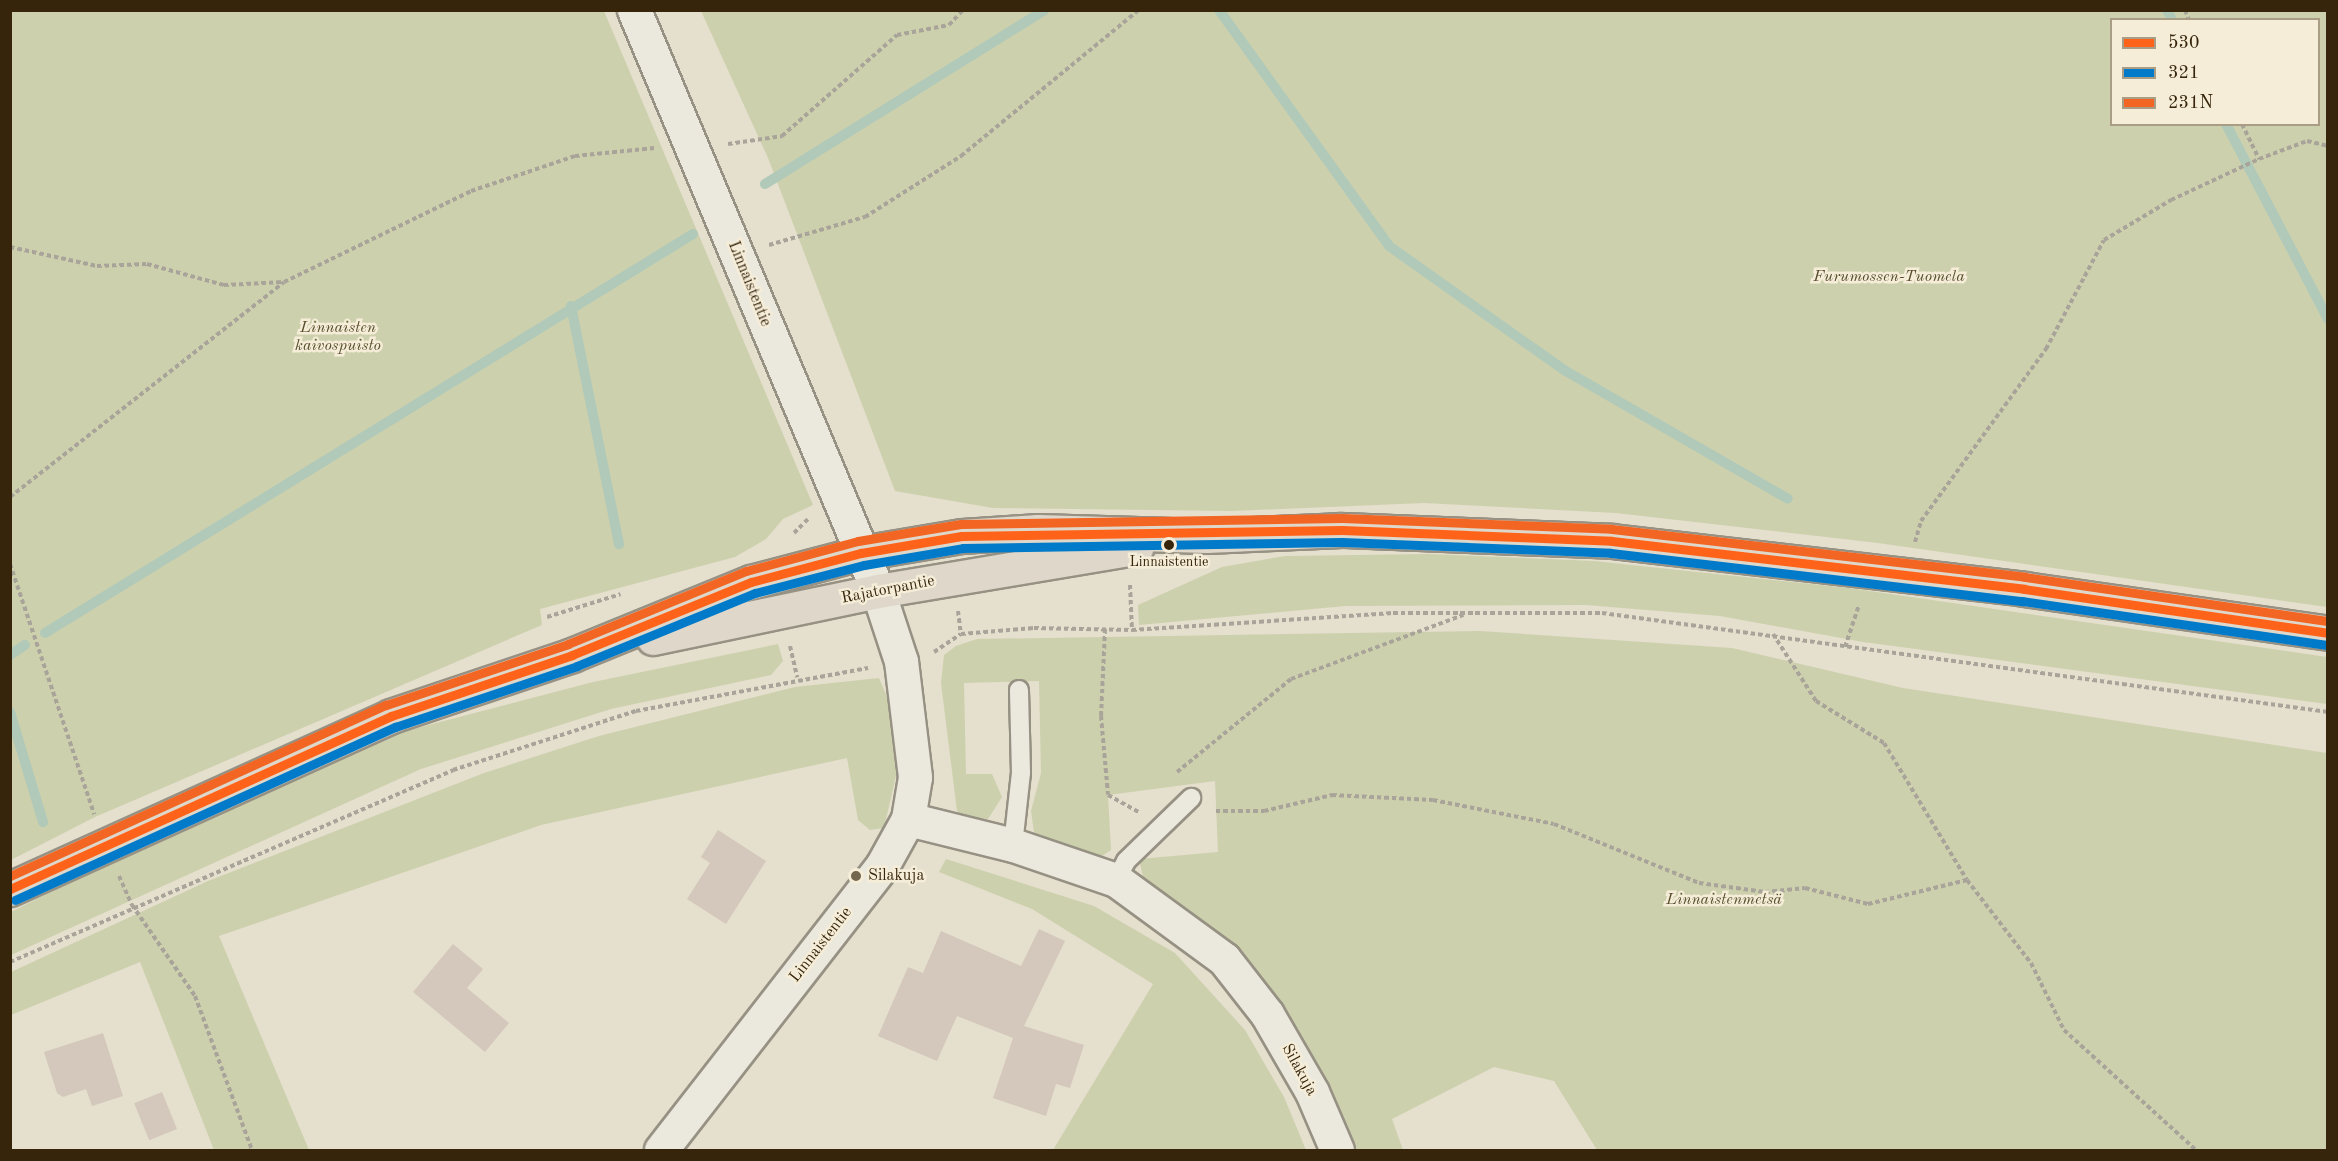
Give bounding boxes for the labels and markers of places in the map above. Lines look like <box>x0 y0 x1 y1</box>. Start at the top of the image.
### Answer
marker: Linnaistentie <box>1163 539 1175 551</box>
place label: Linnaistentie <box>1129 554 1209 570</box>
place label: Silakuja <box>868 866 924 886</box>
marker: Silakuja <box>849 869 863 883</box>

